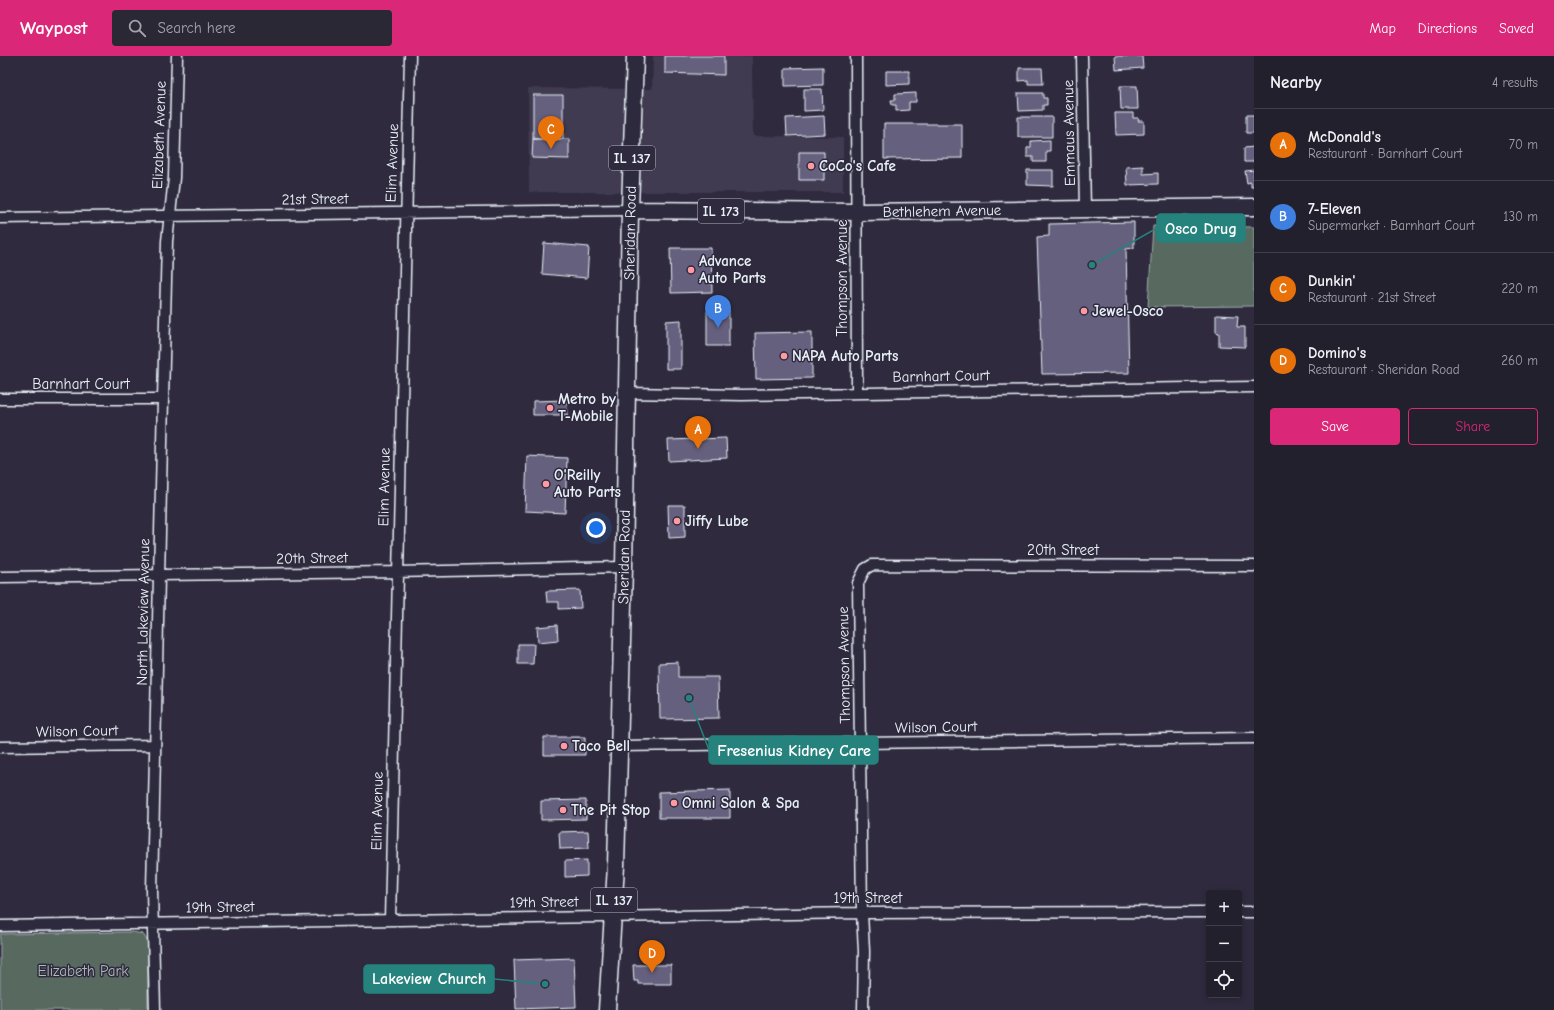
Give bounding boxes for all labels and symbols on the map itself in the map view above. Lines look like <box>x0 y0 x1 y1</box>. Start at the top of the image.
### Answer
street label: Emmaus Avenue <box>1059 79 1079 186</box>
street label: Elizabeth Avenue <box>148 80 170 189</box>
pin: C <box>538 116 564 149</box>
street label: Elim Avenue <box>382 123 402 203</box>
road number: IL 137 <box>609 146 655 170</box>
place label: CoCo's Cafe <box>819 157 896 175</box>
marker: CoCo's Cafe <box>806 161 816 171</box>
street label: Sheridan Road <box>620 186 640 280</box>
street label: 21st Street <box>281 189 349 209</box>
road number: IL 173 <box>698 199 744 223</box>
street label: Bethlehem Avenue <box>883 201 1002 221</box>
callout: Osco Drug <box>1157 214 1245 242</box>
street label: Thompson Avenue <box>833 219 851 337</box>
text: Osco Drug <box>1165 220 1237 238</box>
place label: Advance Auto Parts <box>699 252 766 287</box>
marker: Advance Auto Parts <box>686 265 696 275</box>
pin: B <box>705 295 731 328</box>
place label: Jewel-Osco <box>1092 302 1164 320</box>
marker: Jewel-Osco <box>1079 306 1089 316</box>
place label: NAPA Auto Parts <box>792 347 898 365</box>
marker: NAPA Auto Parts <box>779 351 789 361</box>
street label: Barnhart Court <box>892 366 991 386</box>
street label: Barnhart Court <box>32 375 130 393</box>
place label: Metro by T-Mobile <box>558 390 616 425</box>
marker: Metro by T-Mobile <box>545 403 555 413</box>
pin: A <box>685 416 711 449</box>
street label: Elim Avenue <box>374 447 394 527</box>
place label: O'Reilly Auto Parts <box>554 466 621 501</box>
marker: O'Reilly Auto Parts <box>541 479 551 489</box>
street label: Sheridan Road <box>614 510 634 604</box>
place label: Jiffy Lube <box>685 512 748 530</box>
marker: Jiffy Lube <box>672 516 682 526</box>
your location <box>586 518 606 538</box>
street label: North Lakeview Avenue <box>133 538 153 686</box>
street label: 20th Street <box>1027 541 1100 559</box>
street label: 20th Street <box>276 548 349 568</box>
street label: Thompson Avenue <box>834 606 854 724</box>
street label: Wilson Court <box>895 717 978 737</box>
street label: Wilson Court <box>36 721 119 741</box>
callout: Fresenius Kidney Care <box>709 736 878 764</box>
place label: Taco Bell <box>572 737 630 755</box>
marker: Taco Bell <box>559 741 569 751</box>
text: Fresenius Kidney Care <box>717 742 871 760</box>
street label: Elim Avenue <box>367 771 387 851</box>
place label: Omni Salon & Spa <box>682 794 800 812</box>
marker: Omni Salon & Spa <box>669 798 679 808</box>
place label: The Pit Stop <box>571 801 650 819</box>
marker: The Pit Stop <box>558 805 568 815</box>
road number: IL 137 <box>591 888 637 912</box>
street label: 19th Street <box>834 889 903 907</box>
street label: 19th Street <box>509 892 579 912</box>
street label: 19th Street <box>185 897 255 917</box>
pin: D <box>639 940 665 973</box>
park label: Elizabeth Park <box>37 962 129 980</box>
callout: Lakeview Church <box>364 965 494 993</box>
text: Lakeview Church <box>372 970 486 988</box>

